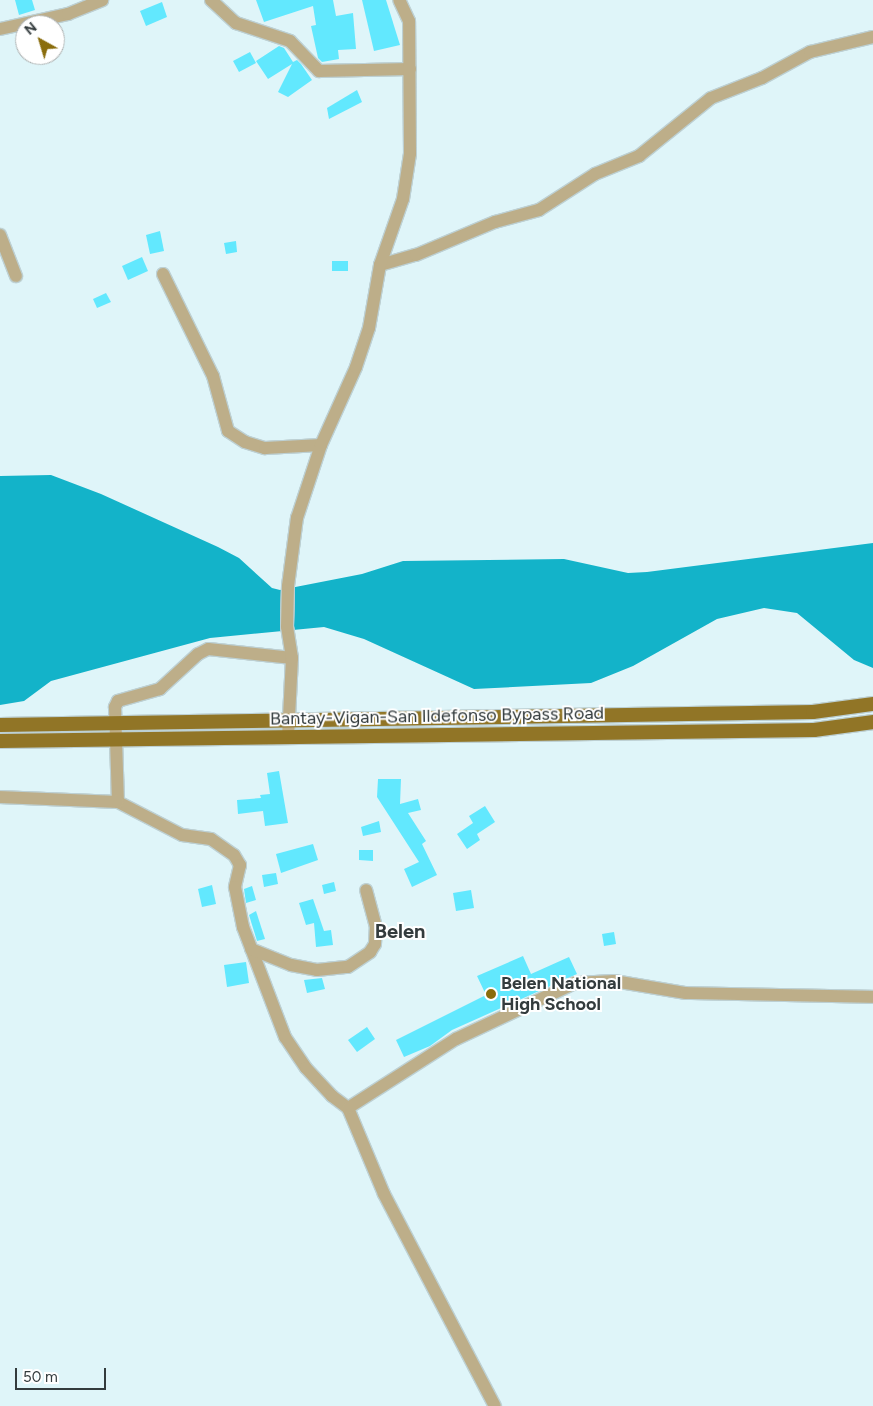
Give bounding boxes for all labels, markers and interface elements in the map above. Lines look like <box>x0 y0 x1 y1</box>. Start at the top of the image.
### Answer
north arrow <box>15 15 65 65</box>
text: N <box>21 19 40 39</box>
street label: Bantay-Vigan-San Ildefonso Bypass Road <box>270 702 604 730</box>
district label: Belen <box>375 919 425 943</box>
place label: Belen National High School <box>501 973 621 1016</box>
marker: Belen National High School <box>485 988 497 1000</box>
scale bar <box>18 1358 109 1390</box>
text: 50 m <box>23 1368 58 1386</box>

